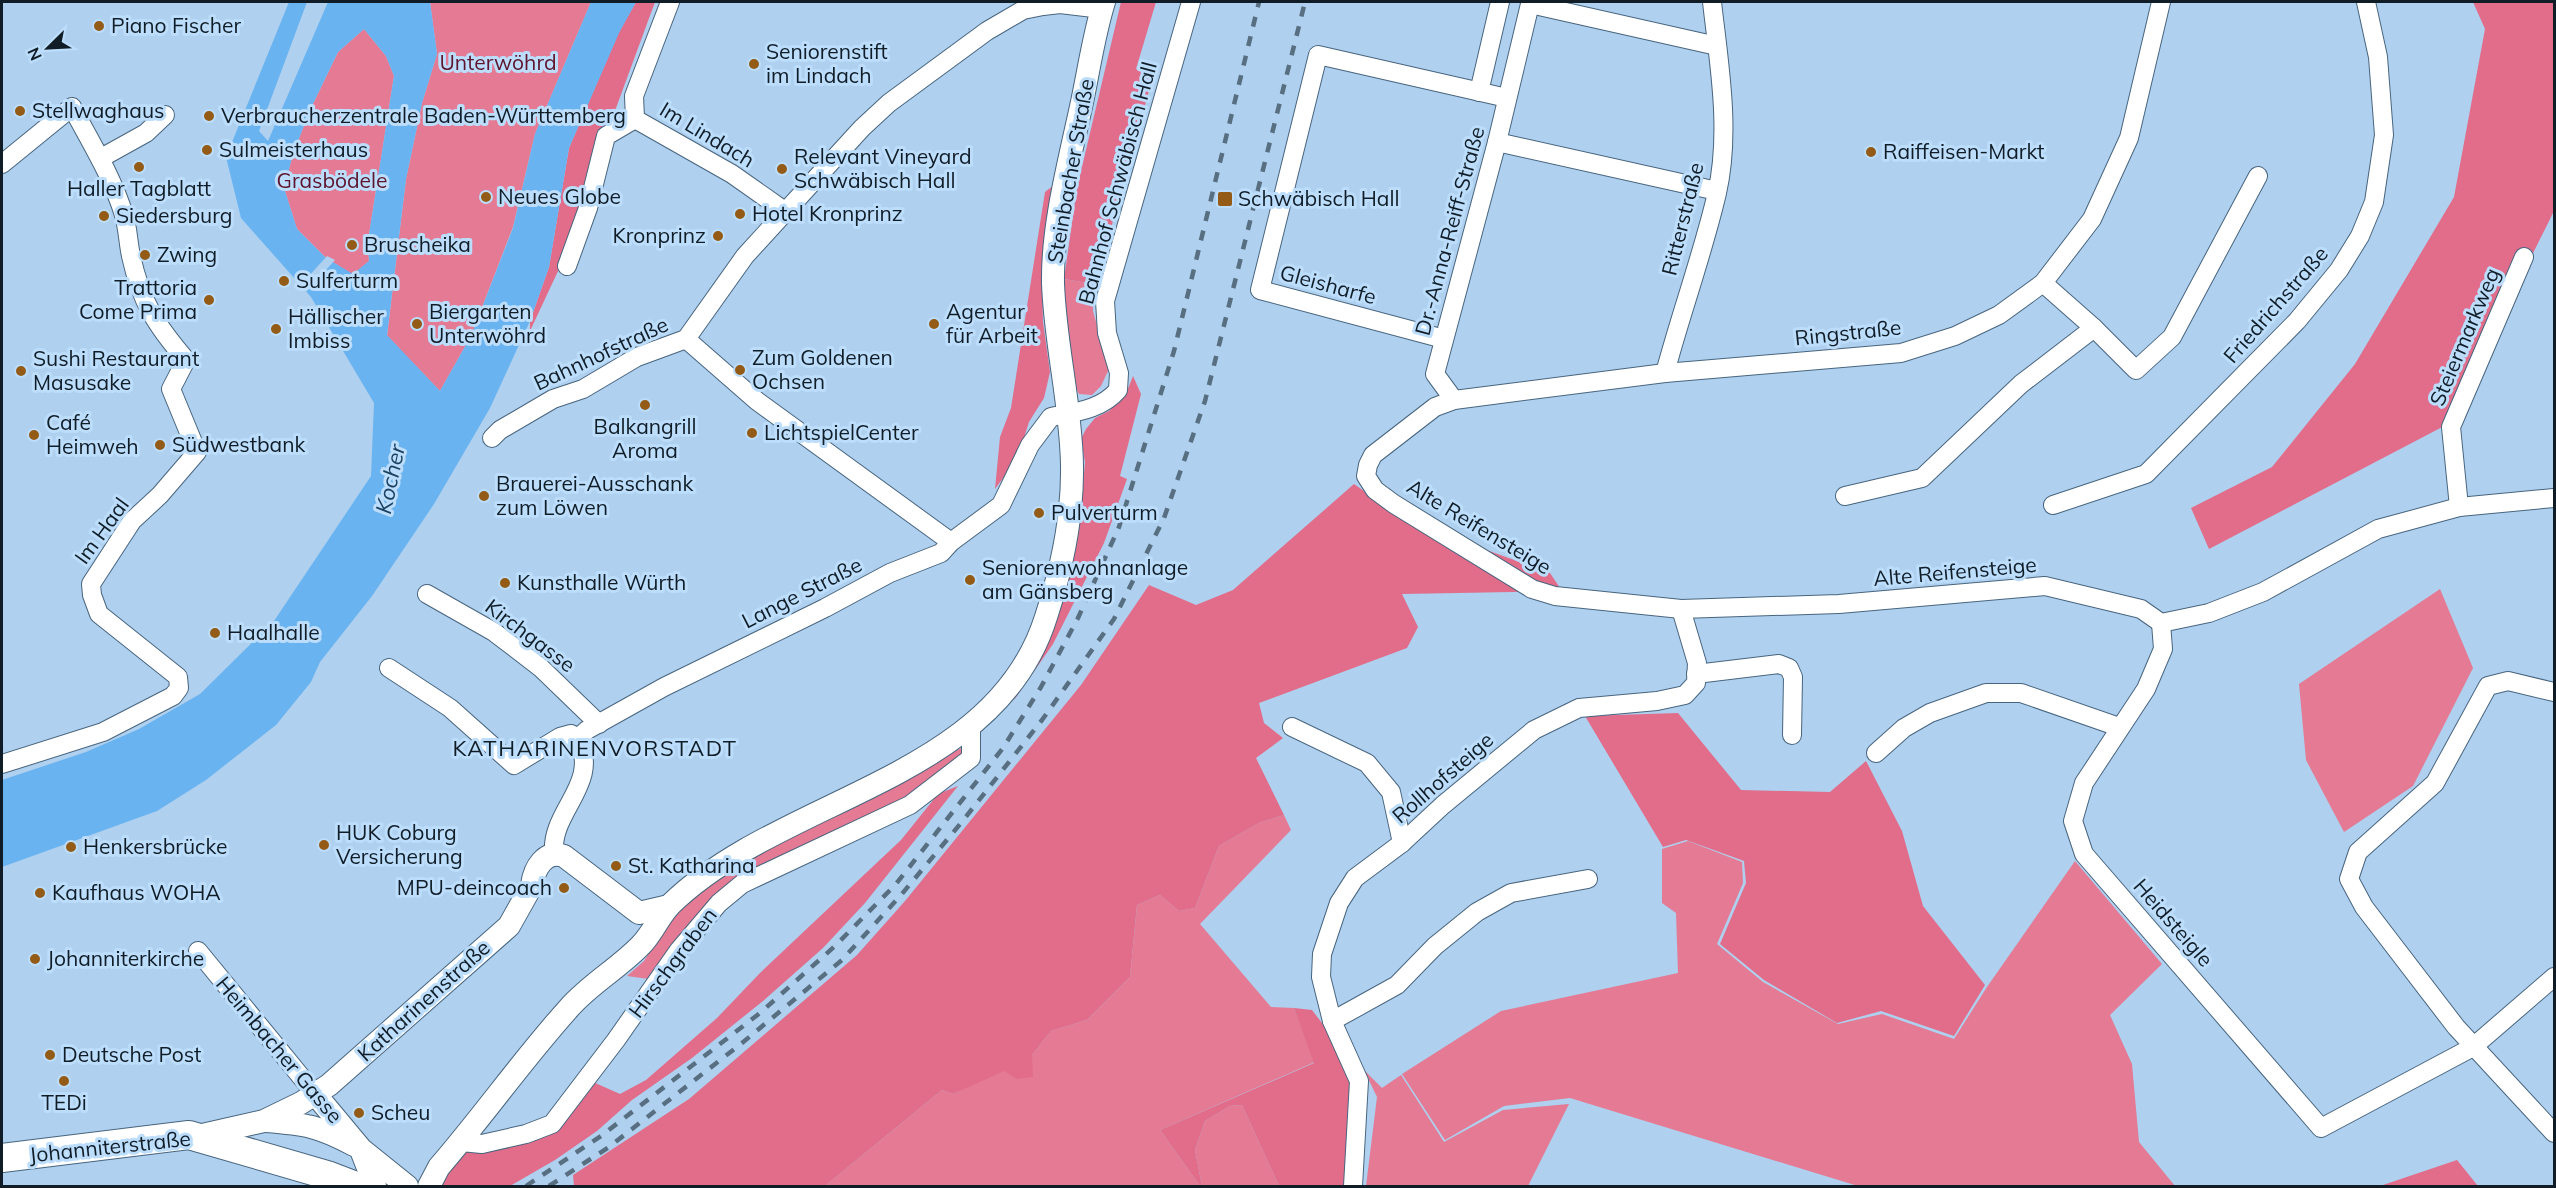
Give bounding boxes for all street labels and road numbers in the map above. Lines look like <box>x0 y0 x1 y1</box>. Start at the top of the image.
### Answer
street label: Bahnhof Schwäbisch Hall <box>1072 59 1162 307</box>
street label: Steinbacher Straße <box>1041 77 1099 265</box>
street label: Im Lindach <box>655 96 760 173</box>
street label: Dr.-Anna-Reiff-Straße <box>1409 123 1489 338</box>
street label: Ritterstraße <box>1655 160 1709 278</box>
street label: Friedrichstraße <box>2218 241 2333 368</box>
street label: Gleisharfe <box>1277 259 1379 309</box>
street label: Steiermarkweg <box>2423 264 2505 409</box>
street label: Bahnhofstraße <box>529 311 672 396</box>
street label: Ringstraße <box>1793 313 1902 351</box>
street label: Alte Reifensteige <box>1403 473 1556 579</box>
street label: Im Haal <box>68 492 134 569</box>
street label: Lange Straße <box>737 551 866 633</box>
street label: Alte Reifensteige <box>1872 551 2038 591</box>
street label: Kirchgasse <box>480 593 581 677</box>
street label: Rollhofsteige <box>1386 726 1498 828</box>
street label: Heidsteigle <box>2128 873 2219 972</box>
street label: Hirschgraben <box>622 902 722 1022</box>
street label: Katharinenstraße <box>352 934 495 1067</box>
street label: Heimbacher Gasse <box>211 971 349 1128</box>
street label: Johanniterstraße <box>28 1125 192 1167</box>

